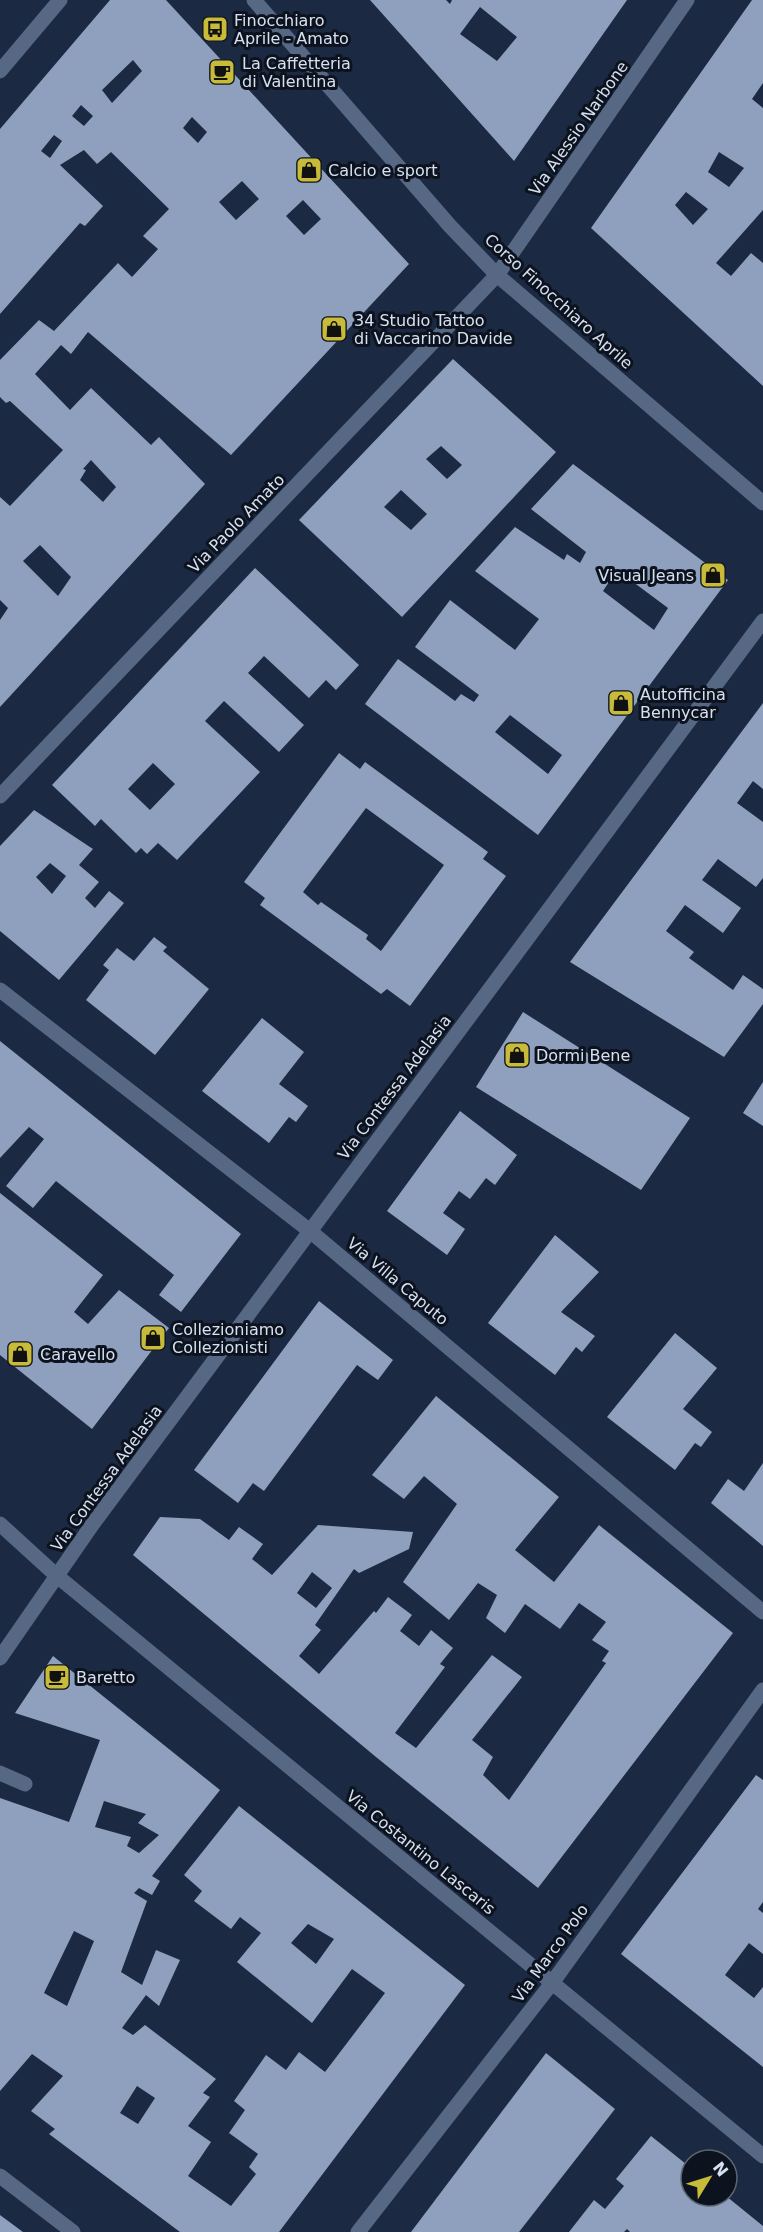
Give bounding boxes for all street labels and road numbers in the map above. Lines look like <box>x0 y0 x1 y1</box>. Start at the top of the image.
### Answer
street label: Via Alessio Narbone <box>525 58 632 199</box>
street label: Corso Finocchiaro Aprile <box>481 230 637 373</box>
street label: Via Paolo Amato <box>184 470 288 577</box>
street label: Via Contessa Adelasia <box>334 1011 455 1163</box>
street label: Via Villa Caputo <box>343 1234 452 1329</box>
street label: Via Contessa Adelasia <box>47 1401 166 1555</box>
street label: Via Costantino Lascaris <box>342 1786 499 1918</box>
street label: Via Marco Polo <box>508 1901 592 2006</box>

